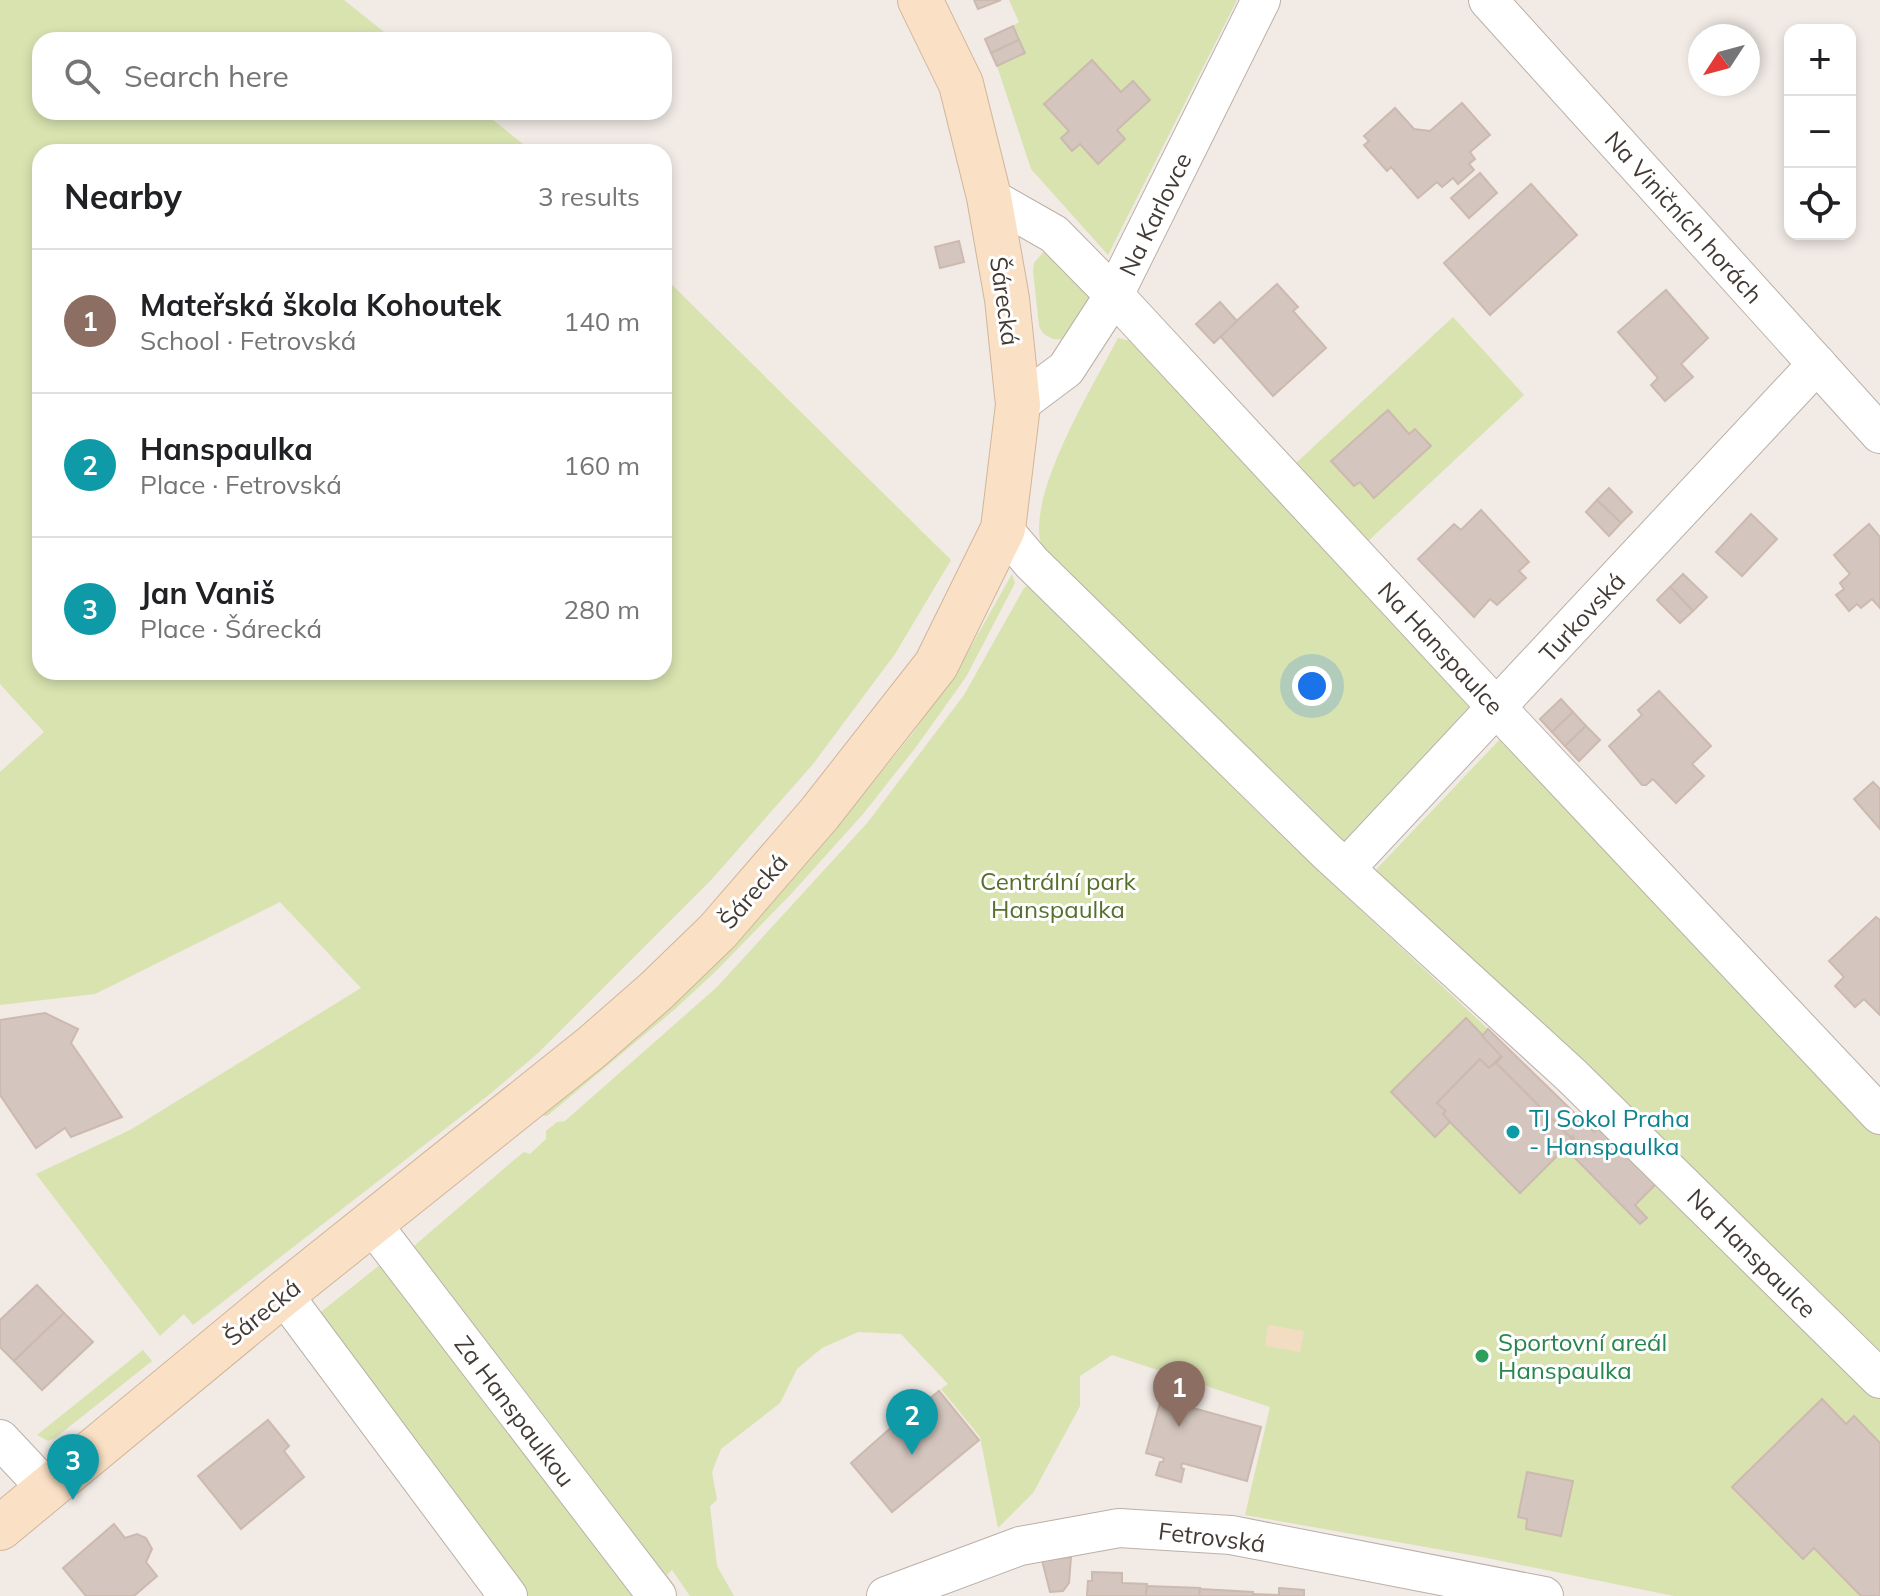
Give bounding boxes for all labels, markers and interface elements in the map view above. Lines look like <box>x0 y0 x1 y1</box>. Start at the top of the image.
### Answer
north arrow <box>1688 24 1760 96</box>
map controls <box>1784 24 1856 240</box>
button: + <box>1784 24 1856 96</box>
search box <box>32 32 672 120</box>
icon: search <box>60 54 104 98</box>
text: Search here <box>124 57 289 95</box>
button: − <box>1784 96 1856 168</box>
street label: Na Viničních horách <box>1599 125 1769 309</box>
street label: Na Karlovce <box>1112 147 1198 281</box>
button: locate <box>1784 168 1856 240</box>
text: Nearby <box>64 175 182 218</box>
text: 3 results <box>538 180 640 213</box>
street label: Šárecká <box>984 255 1026 347</box>
text: Mateřská škola Kohoutek <box>140 286 501 324</box>
text: 1 <box>82 305 98 338</box>
text: 140 m <box>564 305 640 338</box>
text: School · Fetrovská <box>140 324 356 357</box>
text: Hanspaulka <box>140 430 313 468</box>
text: 2 <box>82 449 98 482</box>
text: 160 m <box>564 449 640 482</box>
text: Place · Fetrovská <box>140 468 342 501</box>
street label: Turkovská <box>1533 566 1631 668</box>
text: Jan Vaniš <box>140 574 275 612</box>
street label: Na Hanspaulce <box>1372 575 1510 721</box>
text: 3 <box>82 593 98 626</box>
text: 280 m <box>564 593 640 626</box>
text: Place · Šárecká <box>140 612 322 645</box>
your location <box>1292 666 1332 706</box>
street label: Šárecká <box>712 847 794 935</box>
park label: Centrální park Hanspaulka <box>980 866 1137 924</box>
place label: TJ Sokol Praha - Hanspaulka <box>1529 1103 1690 1161</box>
marker: TJ Sokol Praha - Hanspaulka <box>1504 1123 1522 1141</box>
street label: Na Hanspaulce <box>1681 1182 1823 1324</box>
street label: Šárecká <box>218 1272 306 1352</box>
place label: Sportovní areál Hanspaulka <box>1498 1327 1667 1385</box>
street label: Za Hanspaulkou <box>448 1330 582 1492</box>
marker: Sportovní areál Hanspaulka <box>1473 1347 1491 1365</box>
pin: 1 <box>1153 1361 1205 1427</box>
pin: 2 <box>886 1389 938 1455</box>
pin: 3 <box>47 1434 99 1500</box>
street label: Fetrovská <box>1157 1516 1267 1558</box>

